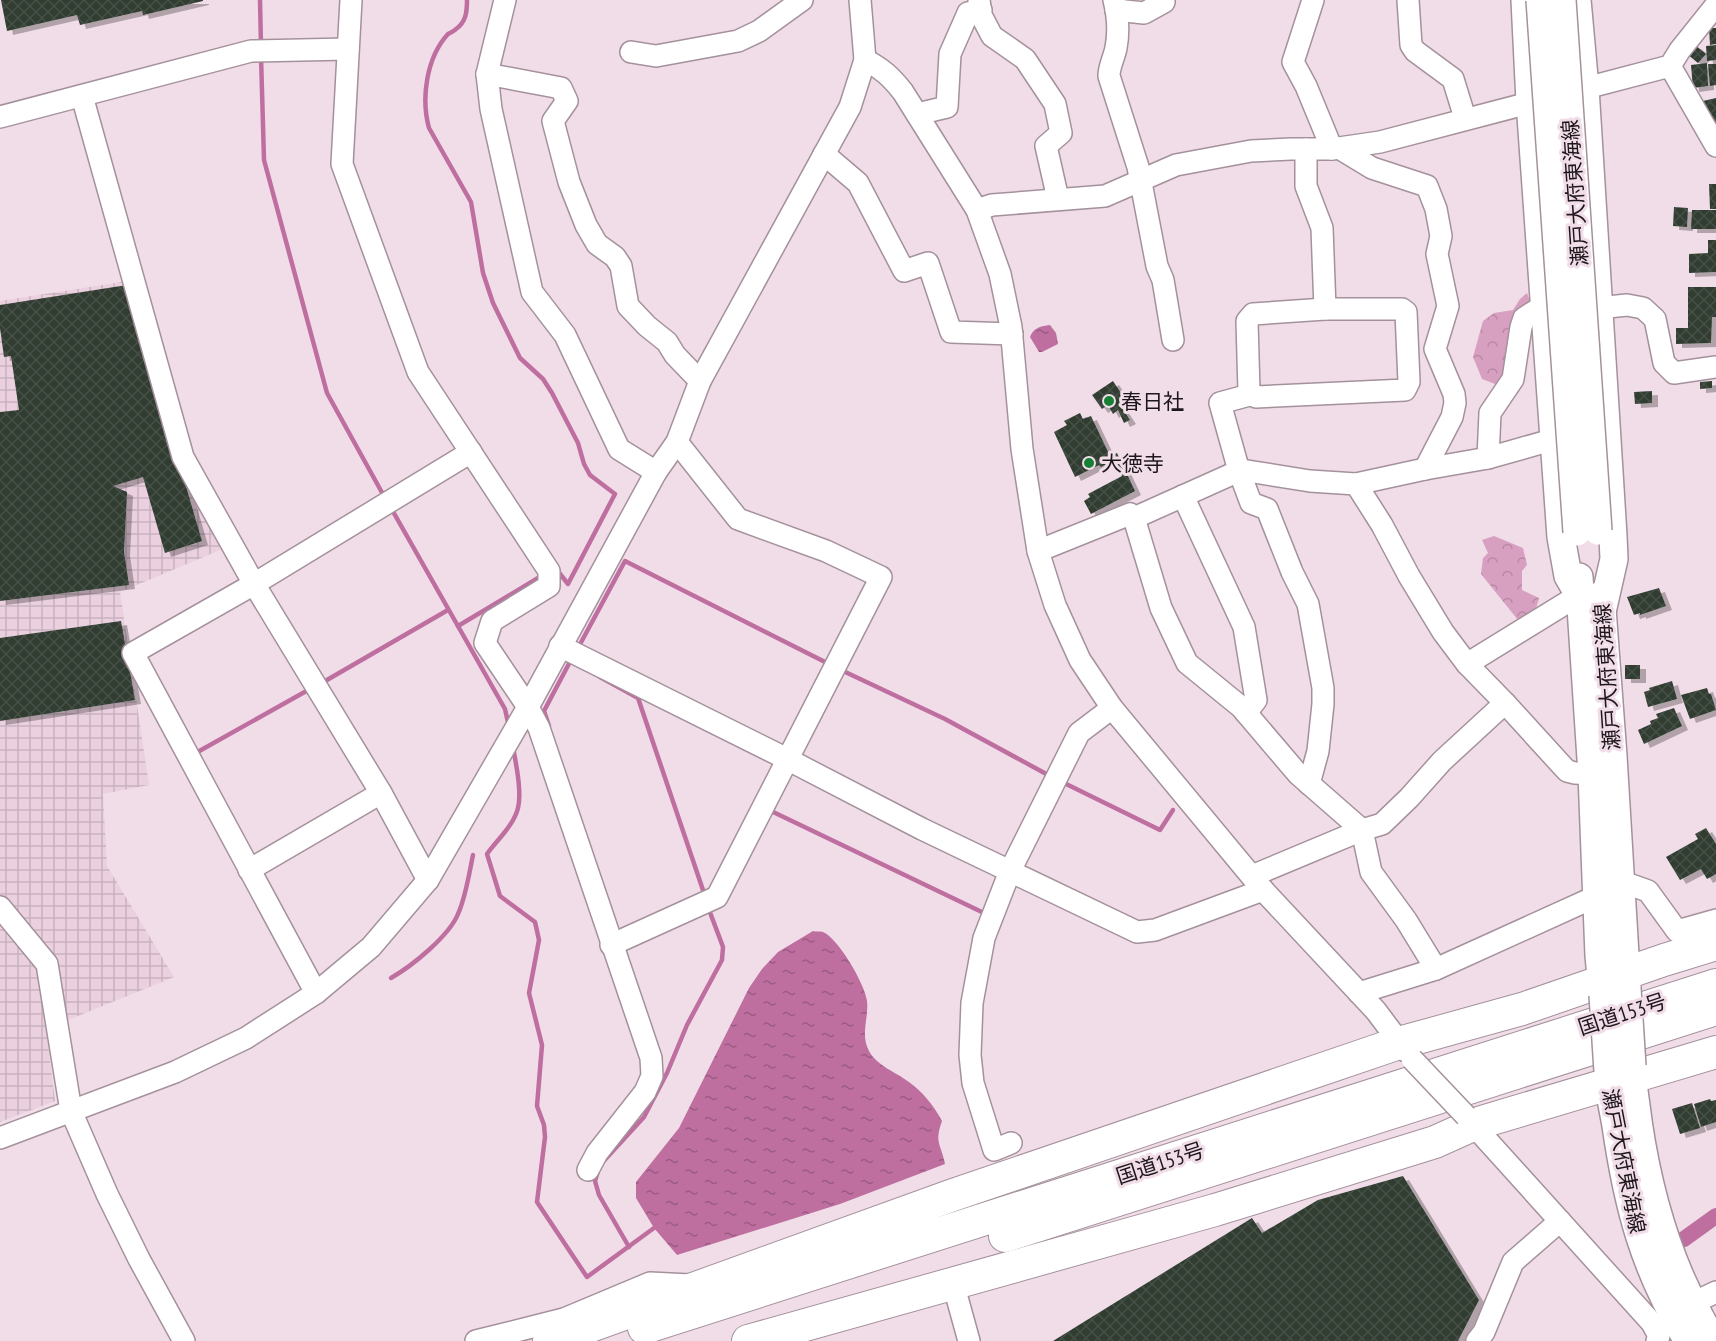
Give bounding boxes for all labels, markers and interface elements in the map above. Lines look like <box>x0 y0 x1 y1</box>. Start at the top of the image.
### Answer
street label: 瀬戸大府東海線 <box>1556 119 1594 267</box>
place label: 春日社 <box>1121 388 1184 415</box>
marker: 春日社 <box>1102 394 1116 408</box>
place label: 大徳寺 <box>1101 450 1164 477</box>
marker: 大徳寺 <box>1082 456 1096 470</box>
street label: 瀬戸大府東海線 <box>1588 603 1626 751</box>
street label: 国道153号 <box>1574 987 1670 1041</box>
street label: 瀬戸大府東海線 <box>1597 1086 1651 1236</box>
street label: 国道153号 <box>1112 1136 1208 1190</box>

